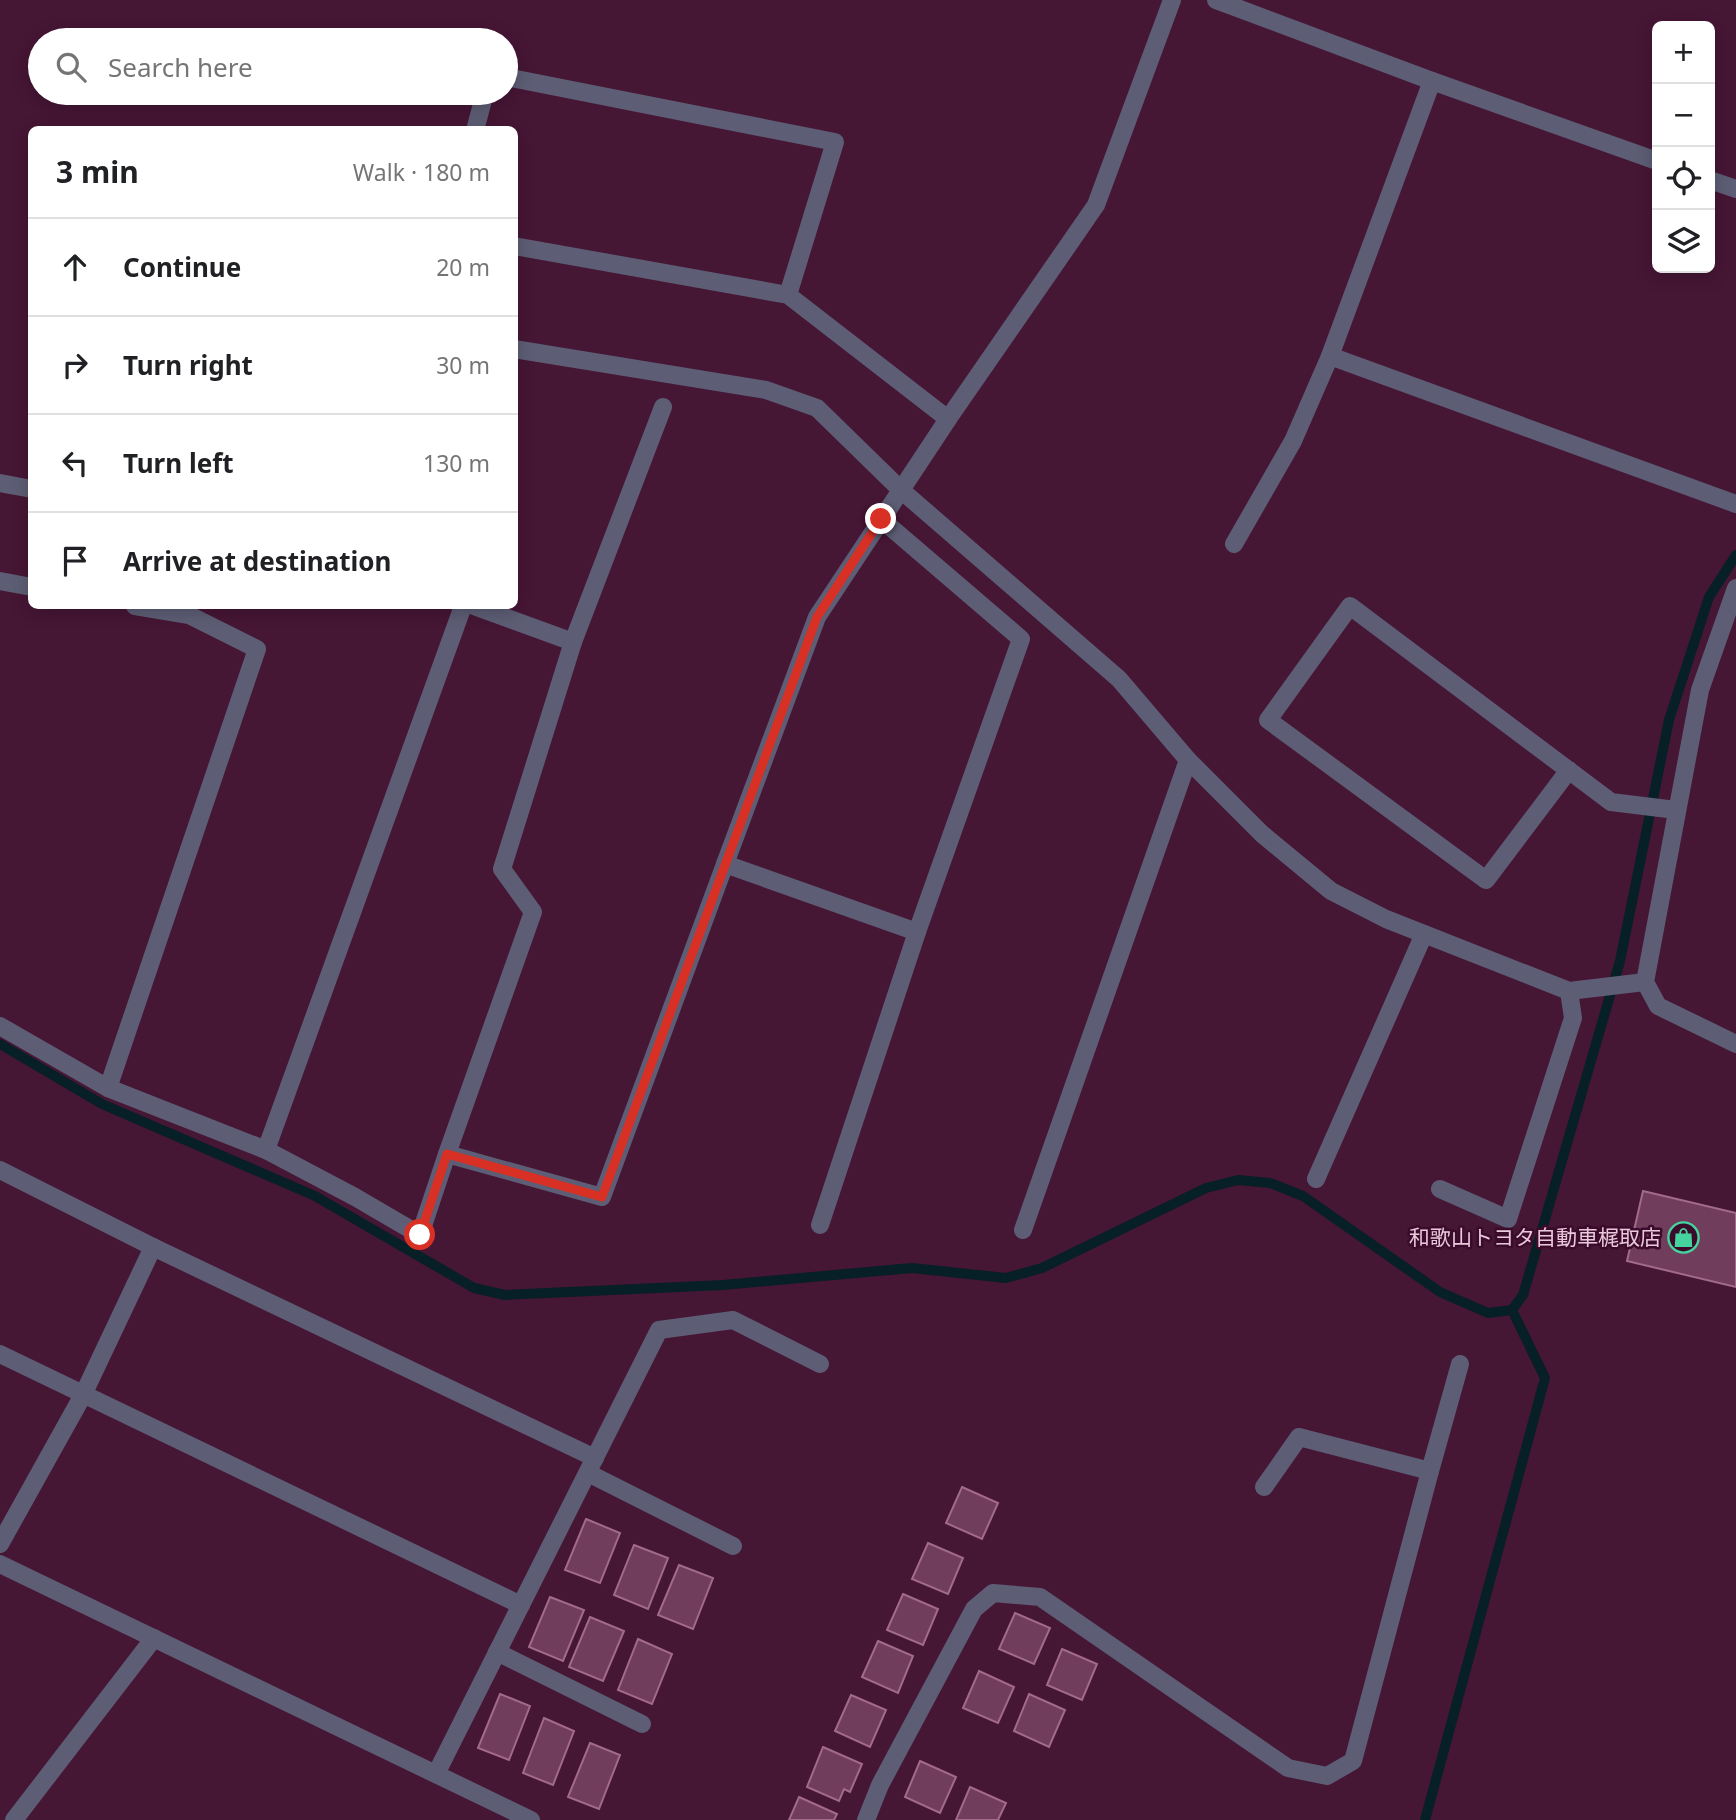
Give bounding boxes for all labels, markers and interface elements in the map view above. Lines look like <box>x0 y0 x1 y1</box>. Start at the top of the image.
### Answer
map controls <box>1652 21 1715 273</box>
button: + <box>1652 21 1715 84</box>
search box <box>28 28 518 105</box>
icon: search <box>52 48 90 86</box>
text: Search here <box>108 49 253 85</box>
button: − <box>1652 84 1715 147</box>
button: locate <box>1652 147 1715 210</box>
text: 3 min <box>56 151 139 192</box>
text: Walk · 180 m <box>353 156 490 188</box>
button: layers <box>1652 210 1715 273</box>
icon: ahead <box>56 248 94 286</box>
text: Continue <box>123 249 241 285</box>
text: 20 m <box>436 251 490 283</box>
icon: right <box>56 346 94 384</box>
text: Turn right <box>123 347 253 383</box>
text: 30 m <box>436 349 490 381</box>
icon: left <box>56 444 94 482</box>
text: Turn left <box>123 445 234 481</box>
text: 130 m <box>423 447 490 479</box>
route end <box>865 503 896 534</box>
icon: arrive <box>56 542 94 580</box>
text: Arrive at destination <box>123 543 392 579</box>
route start <box>404 1219 435 1250</box>
shop icon: 和歌山トヨタ自動車梶取店 <box>1667 1220 1701 1254</box>
place label: 和歌山トヨタ自動車梶取店 <box>1409 1223 1661 1251</box>

